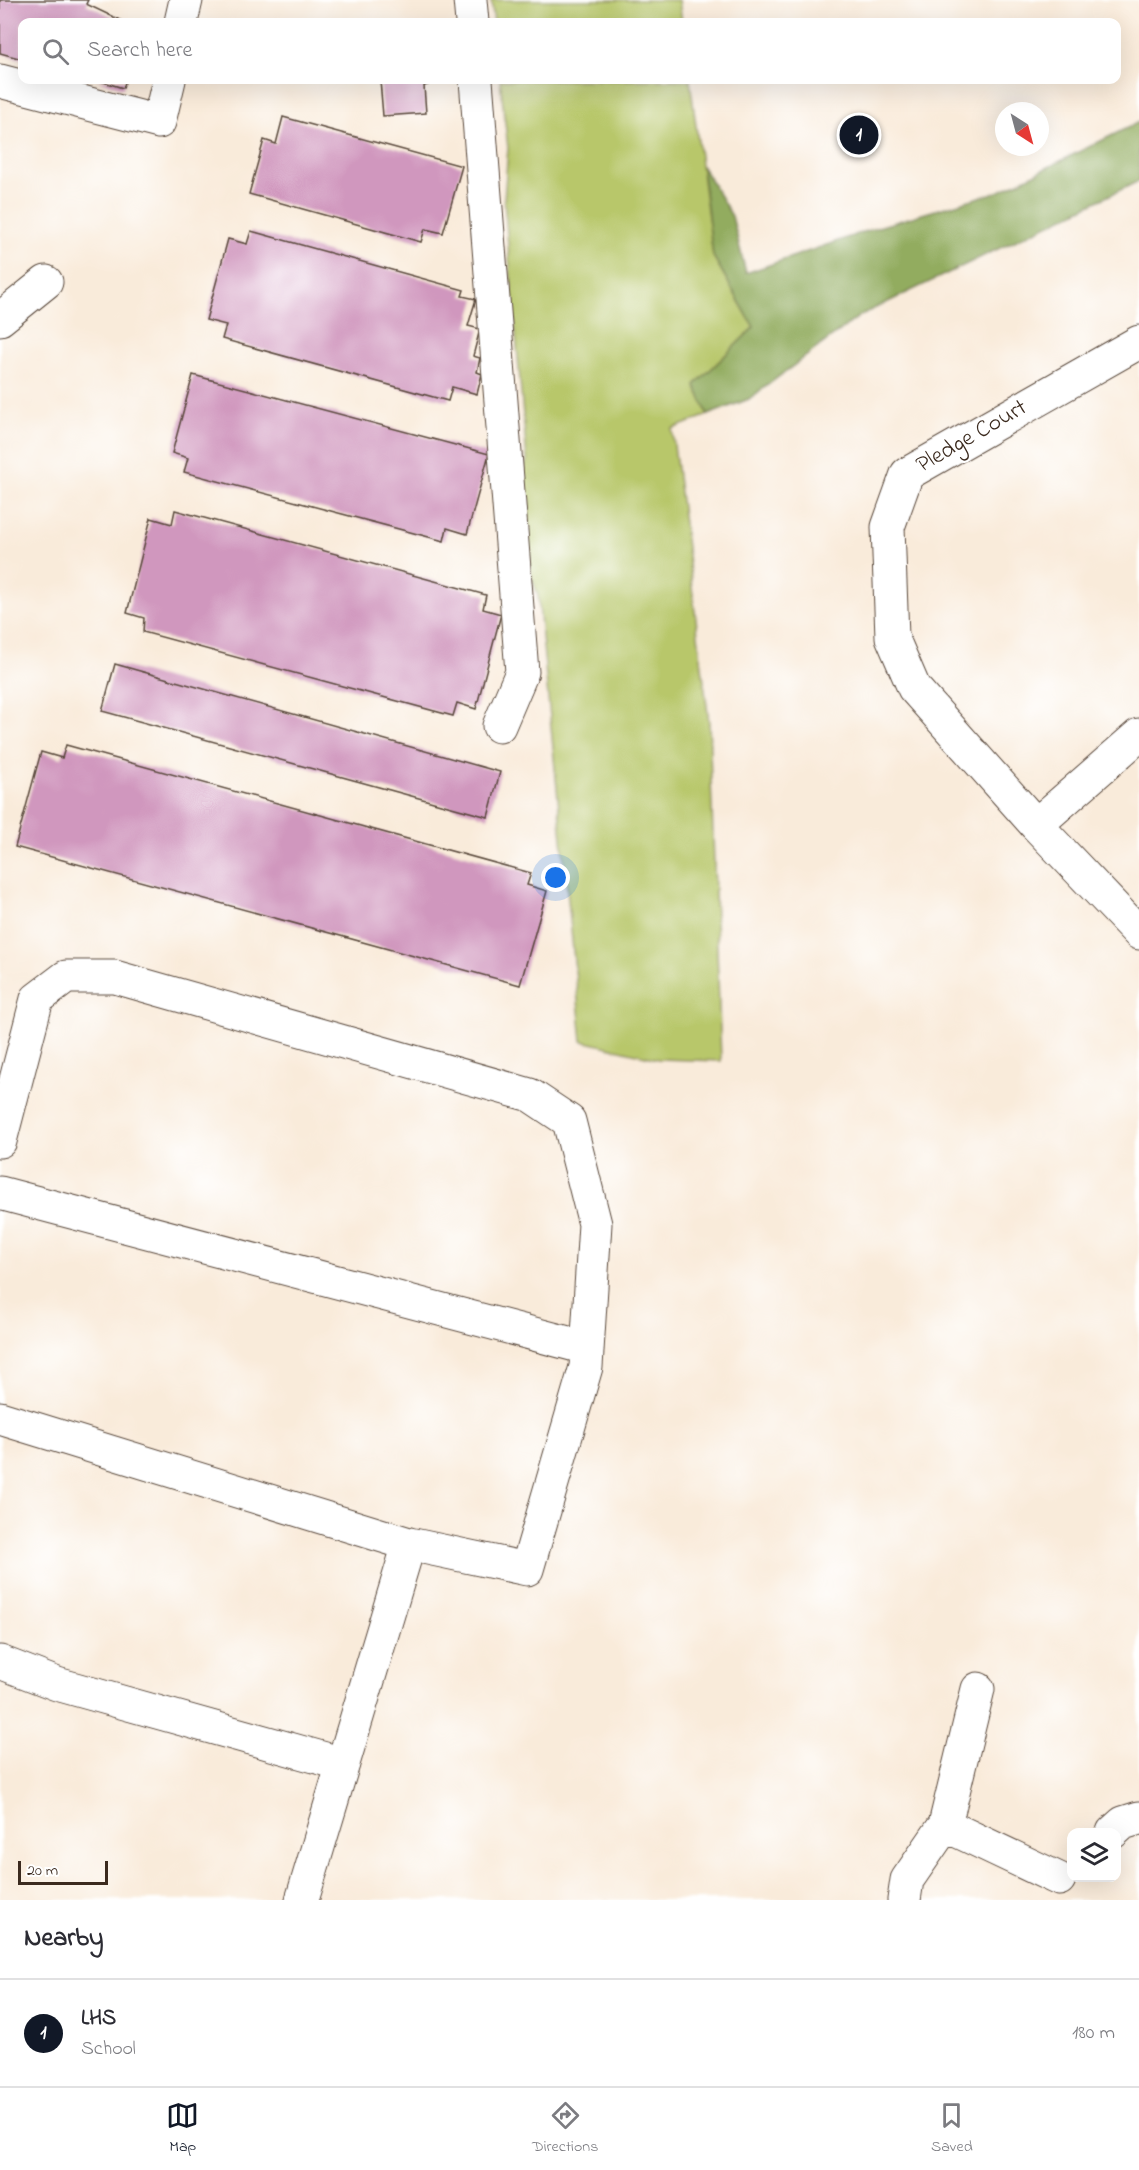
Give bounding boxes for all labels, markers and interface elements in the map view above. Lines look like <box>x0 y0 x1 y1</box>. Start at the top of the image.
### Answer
search box <box>18 18 1121 84</box>
icon: search <box>39 35 72 68</box>
text: Search here <box>87 35 192 67</box>
north arrow <box>995 102 1049 156</box>
pin: 1 <box>840 112 878 158</box>
street label: Pledge Court <box>910 391 1034 483</box>
your location <box>541 863 570 892</box>
map controls <box>1067 1828 1121 1882</box>
button: layers <box>1067 1828 1121 1882</box>
scale bar <box>18 1858 108 1886</box>
text: 20 m <box>27 1859 58 1883</box>
text: Nearby <box>24 1920 103 1958</box>
text: LHS <box>81 2003 116 2035</box>
text: 1 <box>40 2019 47 2048</box>
text: 180 m <box>1072 2019 1115 2048</box>
text: School <box>81 2035 136 2064</box>
tab: Map <box>166 2099 199 2159</box>
tab: Directions <box>532 2099 598 2159</box>
tab: Saved <box>931 2099 973 2159</box>

